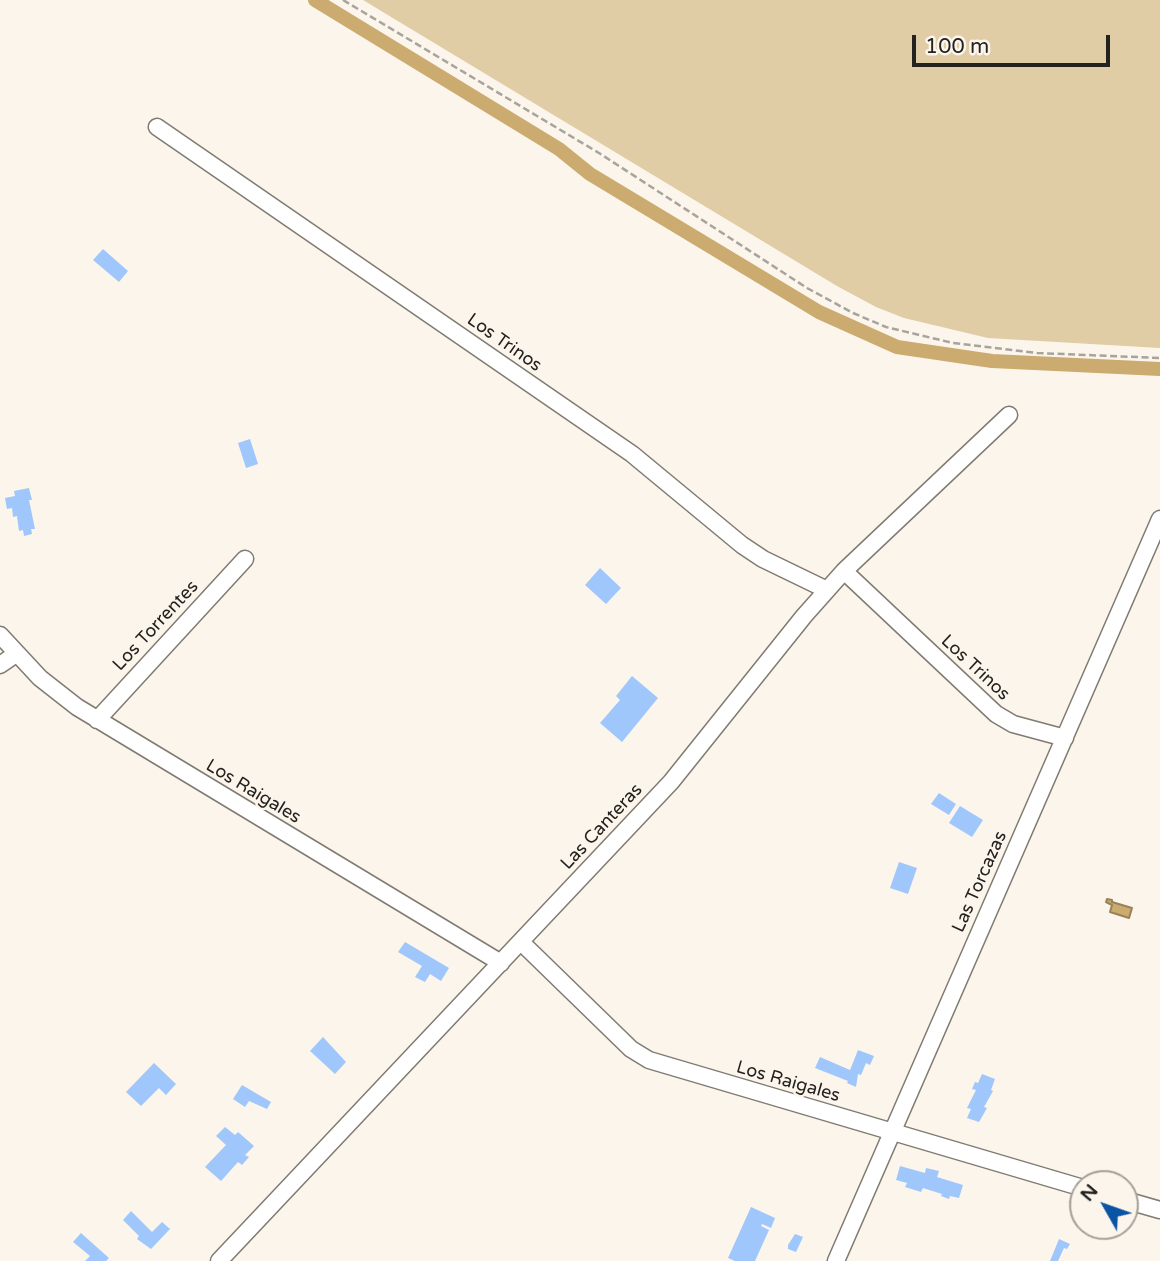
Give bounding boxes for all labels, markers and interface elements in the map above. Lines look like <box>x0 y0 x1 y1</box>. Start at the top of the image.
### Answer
scale bar <box>915 21 1113 65</box>
text: 100 m <box>925 34 989 59</box>
street label: Los Trinos <box>462 309 546 377</box>
street label: Los Torrentes <box>109 576 203 676</box>
street label: Los Trinos <box>936 631 1014 705</box>
street label: Los Raigales <box>202 755 304 829</box>
street label: Las Canteras <box>557 779 647 875</box>
street label: Las Torcazas <box>948 828 1012 936</box>
street label: Los Raigales <box>734 1057 842 1107</box>
north arrow <box>1069 1170 1139 1240</box>
text: N <box>1076 1180 1103 1206</box>

